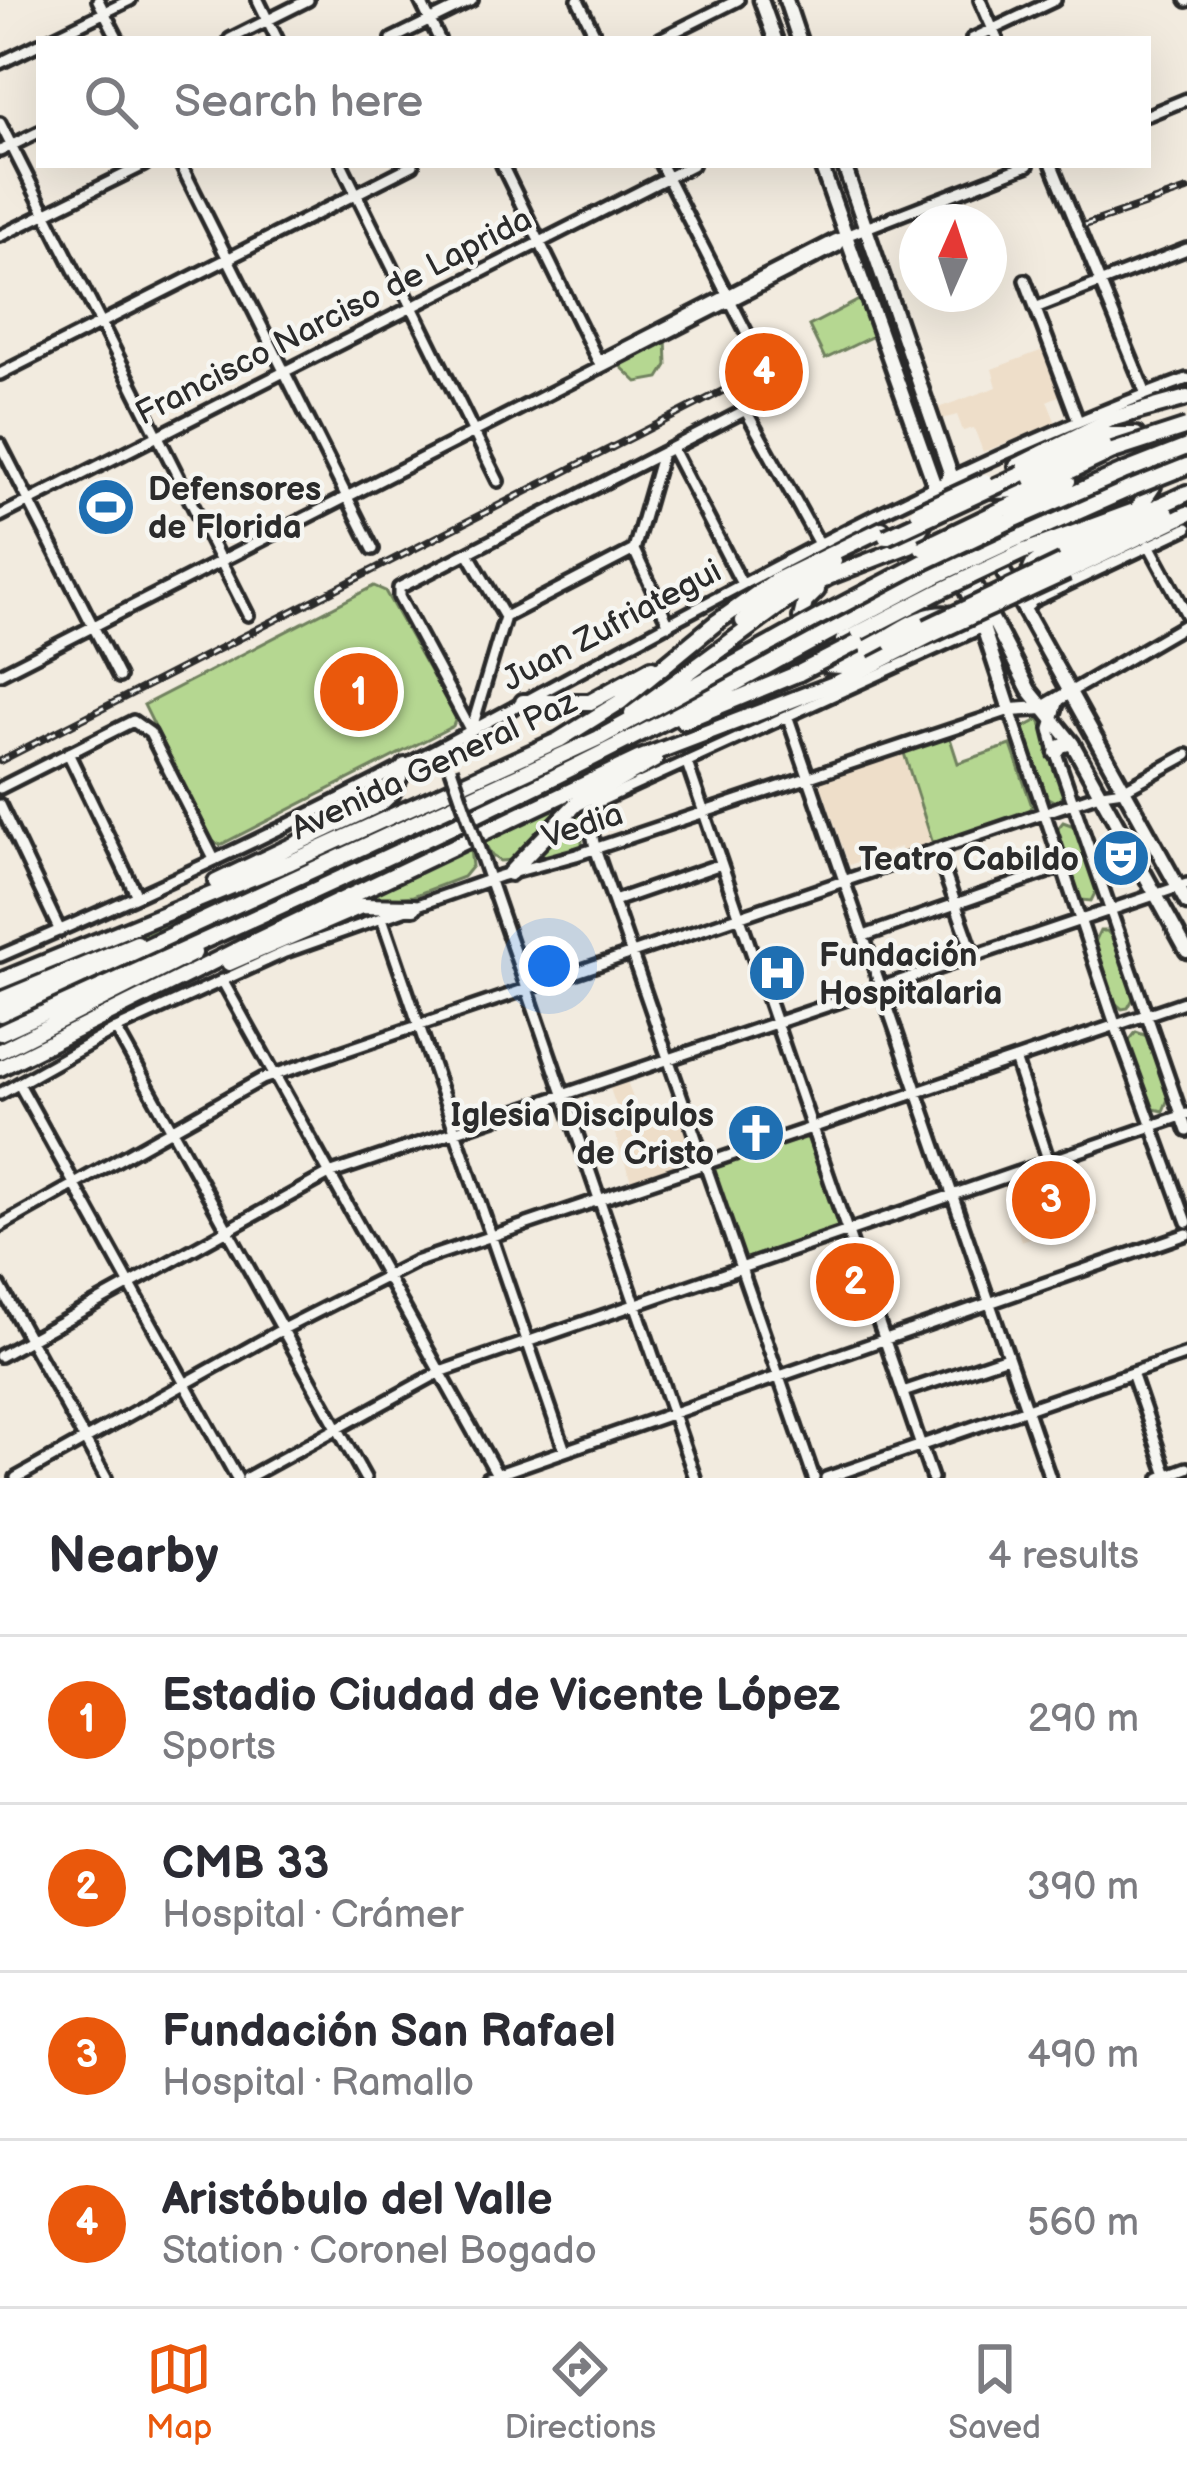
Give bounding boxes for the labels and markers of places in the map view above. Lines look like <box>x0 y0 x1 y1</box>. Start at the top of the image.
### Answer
pin: 4 <box>725 327 803 417</box>
place label: Defensores de Florida <box>148 470 321 548</box>
sports icon: Defensores de Florida <box>75 476 137 538</box>
pin: 1 <box>320 647 398 737</box>
theatre icon: Teatro Cabildo <box>1090 827 1152 889</box>
place label: Teatro Cabildo <box>859 840 1079 880</box>
place label: Fundación Hospitalaria <box>819 936 1002 1014</box>
hospital icon: Fundación Hospitalaria <box>746 942 808 1004</box>
place label: Iglesia Discípulos de Cristo <box>450 1096 714 1174</box>
church icon: Iglesia Discípulos de Cristo <box>725 1102 787 1164</box>
pin: 3 <box>1012 1155 1090 1245</box>
pin: 2 <box>816 1237 894 1327</box>

